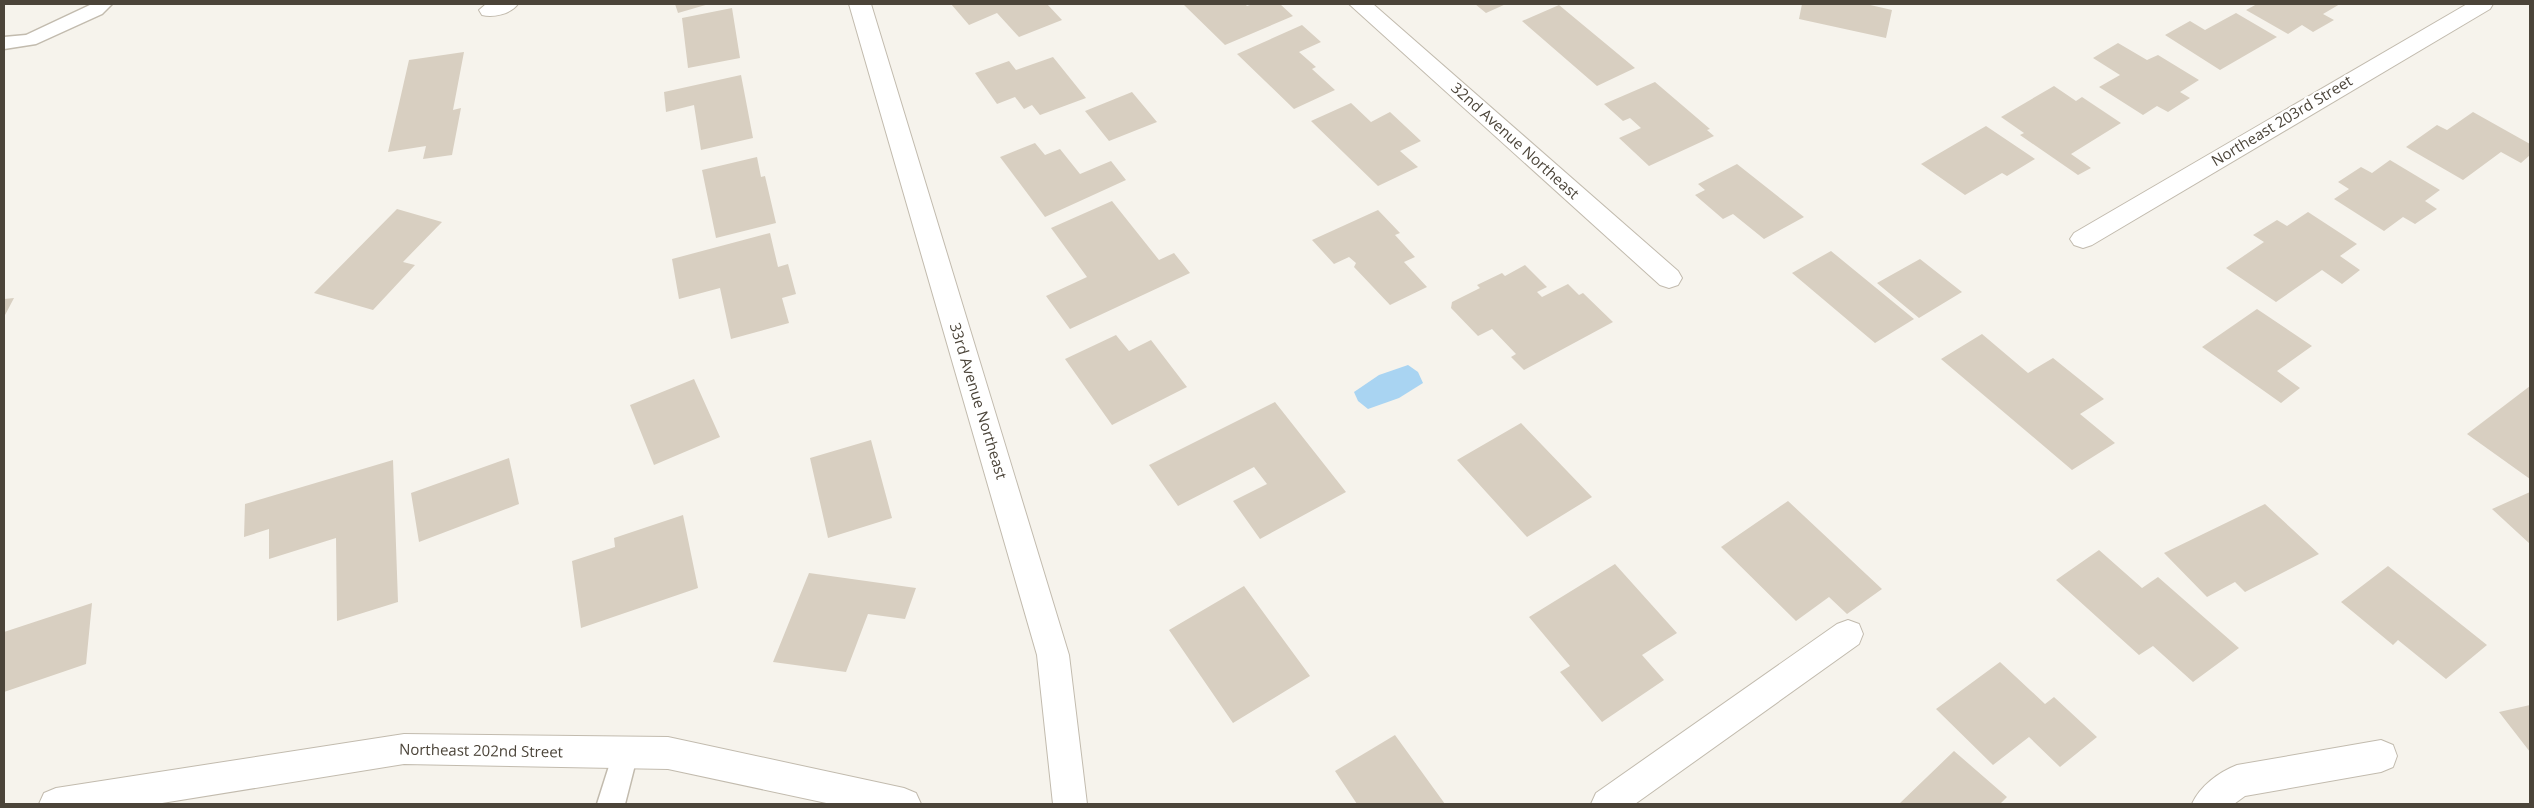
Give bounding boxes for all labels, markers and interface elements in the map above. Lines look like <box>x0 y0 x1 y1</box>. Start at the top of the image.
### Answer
street label: Northeast 203rd Street <box>2207 70 2356 170</box>
street label: 32nd Avenue Northeast <box>1447 77 1584 203</box>
street label: 33rd Avenue Northeast <box>946 320 1012 481</box>
street label: Northeast 202nd Street <box>399 739 563 761</box>

